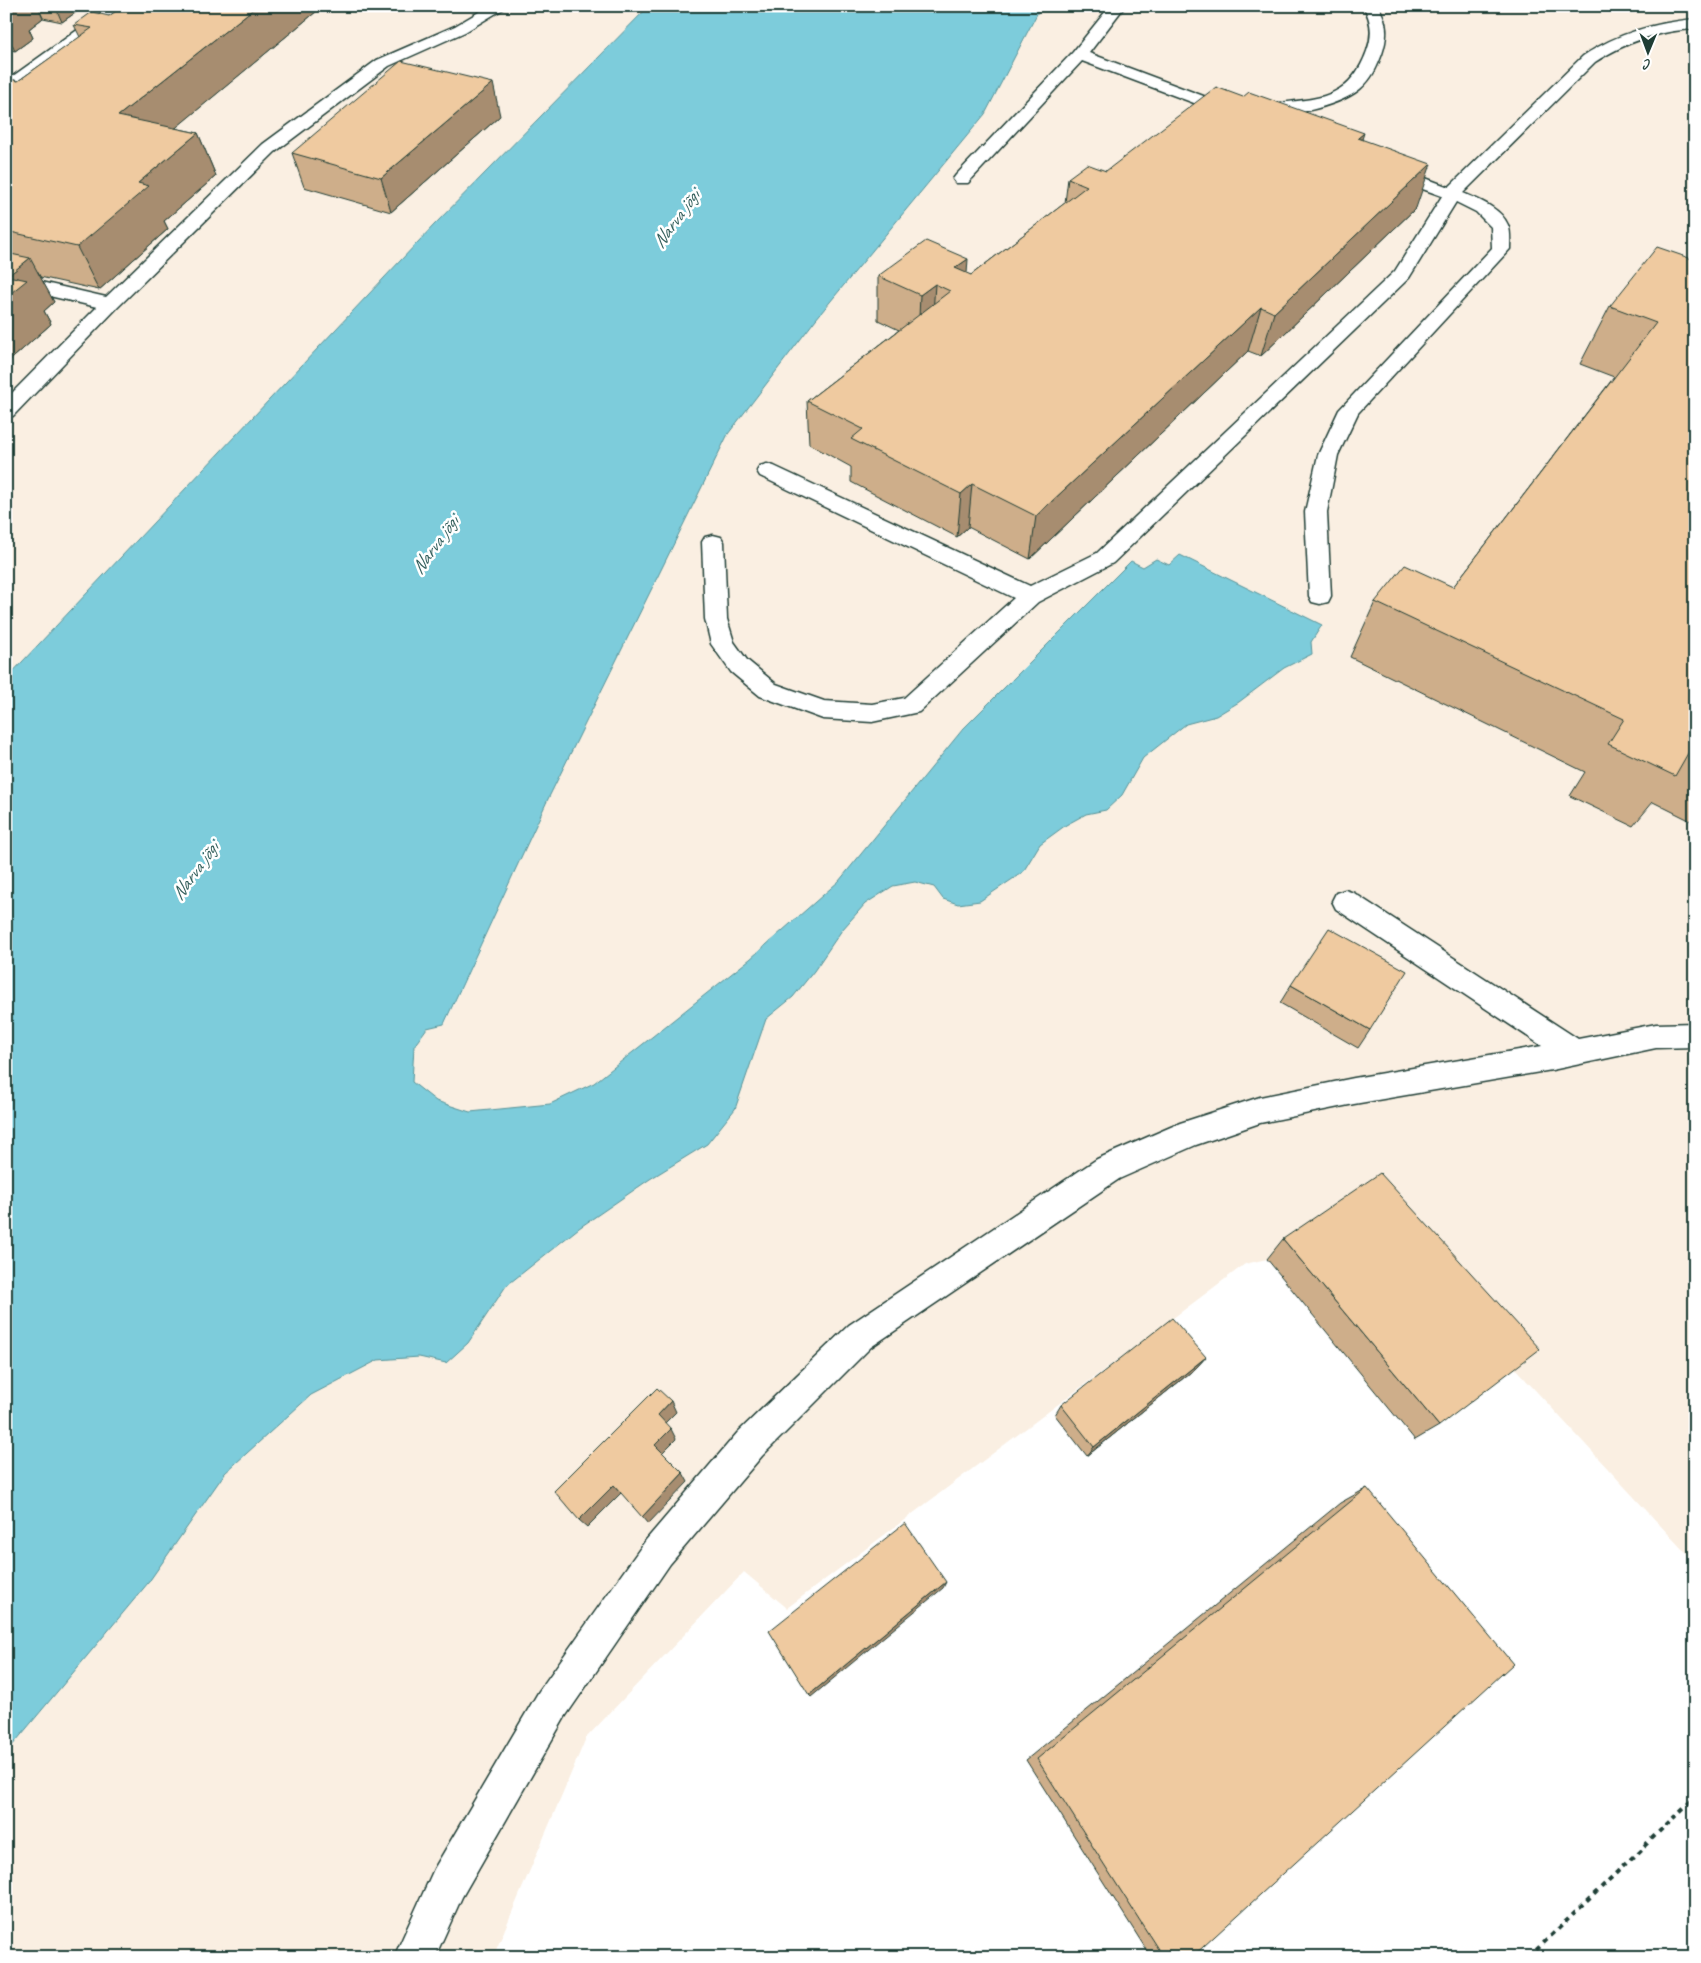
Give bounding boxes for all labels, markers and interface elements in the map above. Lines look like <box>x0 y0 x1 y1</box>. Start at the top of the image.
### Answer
north arrow <box>1624 28 1674 78</box>
text: С <box>1642 56 1651 73</box>
water label: Narva jõgi <box>647 182 708 253</box>
water label: Narva jõgi <box>406 508 467 579</box>
water label: Narva jõgi <box>166 834 227 905</box>

